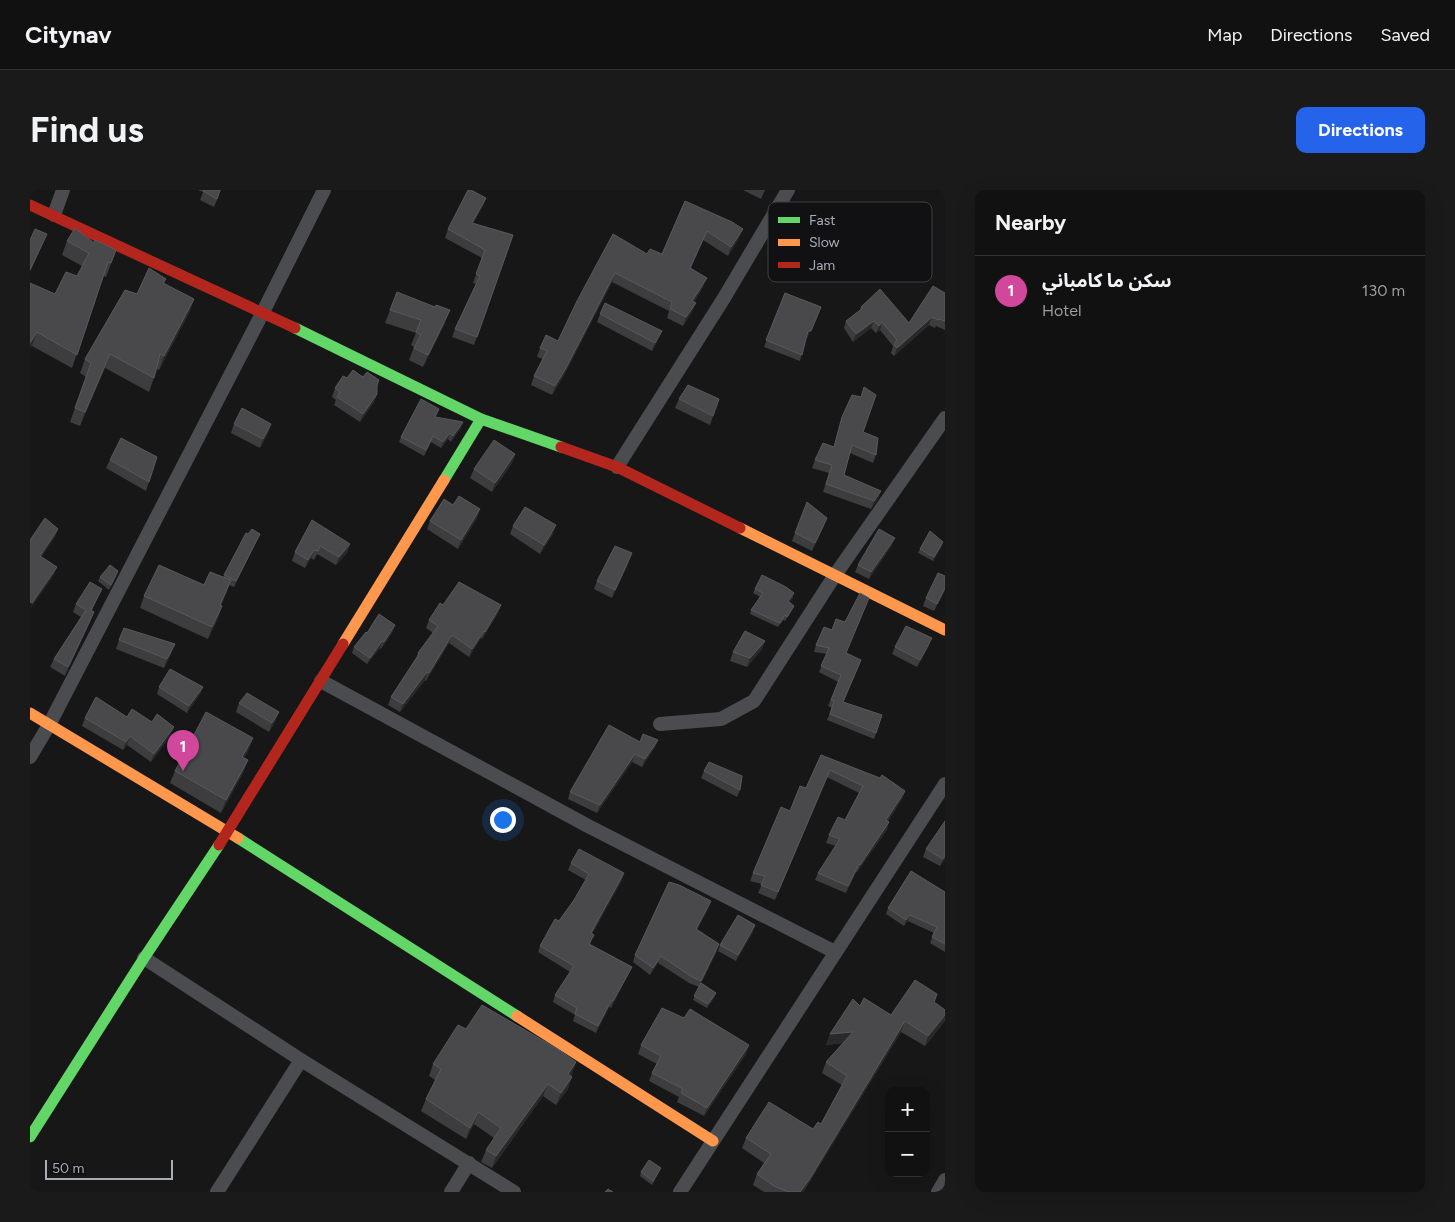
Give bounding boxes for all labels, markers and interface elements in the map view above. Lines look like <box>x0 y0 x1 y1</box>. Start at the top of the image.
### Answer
text: Citynav <box>25 20 112 49</box>
text: Map <box>1207 24 1242 46</box>
text: Directions <box>1270 24 1352 46</box>
text: Saved <box>1380 24 1430 46</box>
button: Directions <box>1296 107 1425 153</box>
text: Find us <box>30 109 144 151</box>
legend <box>768 202 932 282</box>
text: Nearby <box>995 210 1066 235</box>
text: Fast <box>809 212 835 229</box>
text: Slow <box>809 234 840 251</box>
text: Jam <box>809 257 835 274</box>
text: سكن ما كامباني <box>1042 269 1171 292</box>
text: 1 <box>1008 281 1014 300</box>
text: 130 m <box>1362 281 1405 300</box>
text: Hotel <box>1042 301 1082 320</box>
pin: 1 <box>167 730 199 771</box>
your location <box>490 807 516 833</box>
map controls <box>885 1087 930 1177</box>
button: + <box>885 1087 930 1132</box>
button: − <box>885 1132 930 1177</box>
scale bar <box>45 1157 172 1180</box>
text: 50 m <box>52 1160 84 1177</box>

